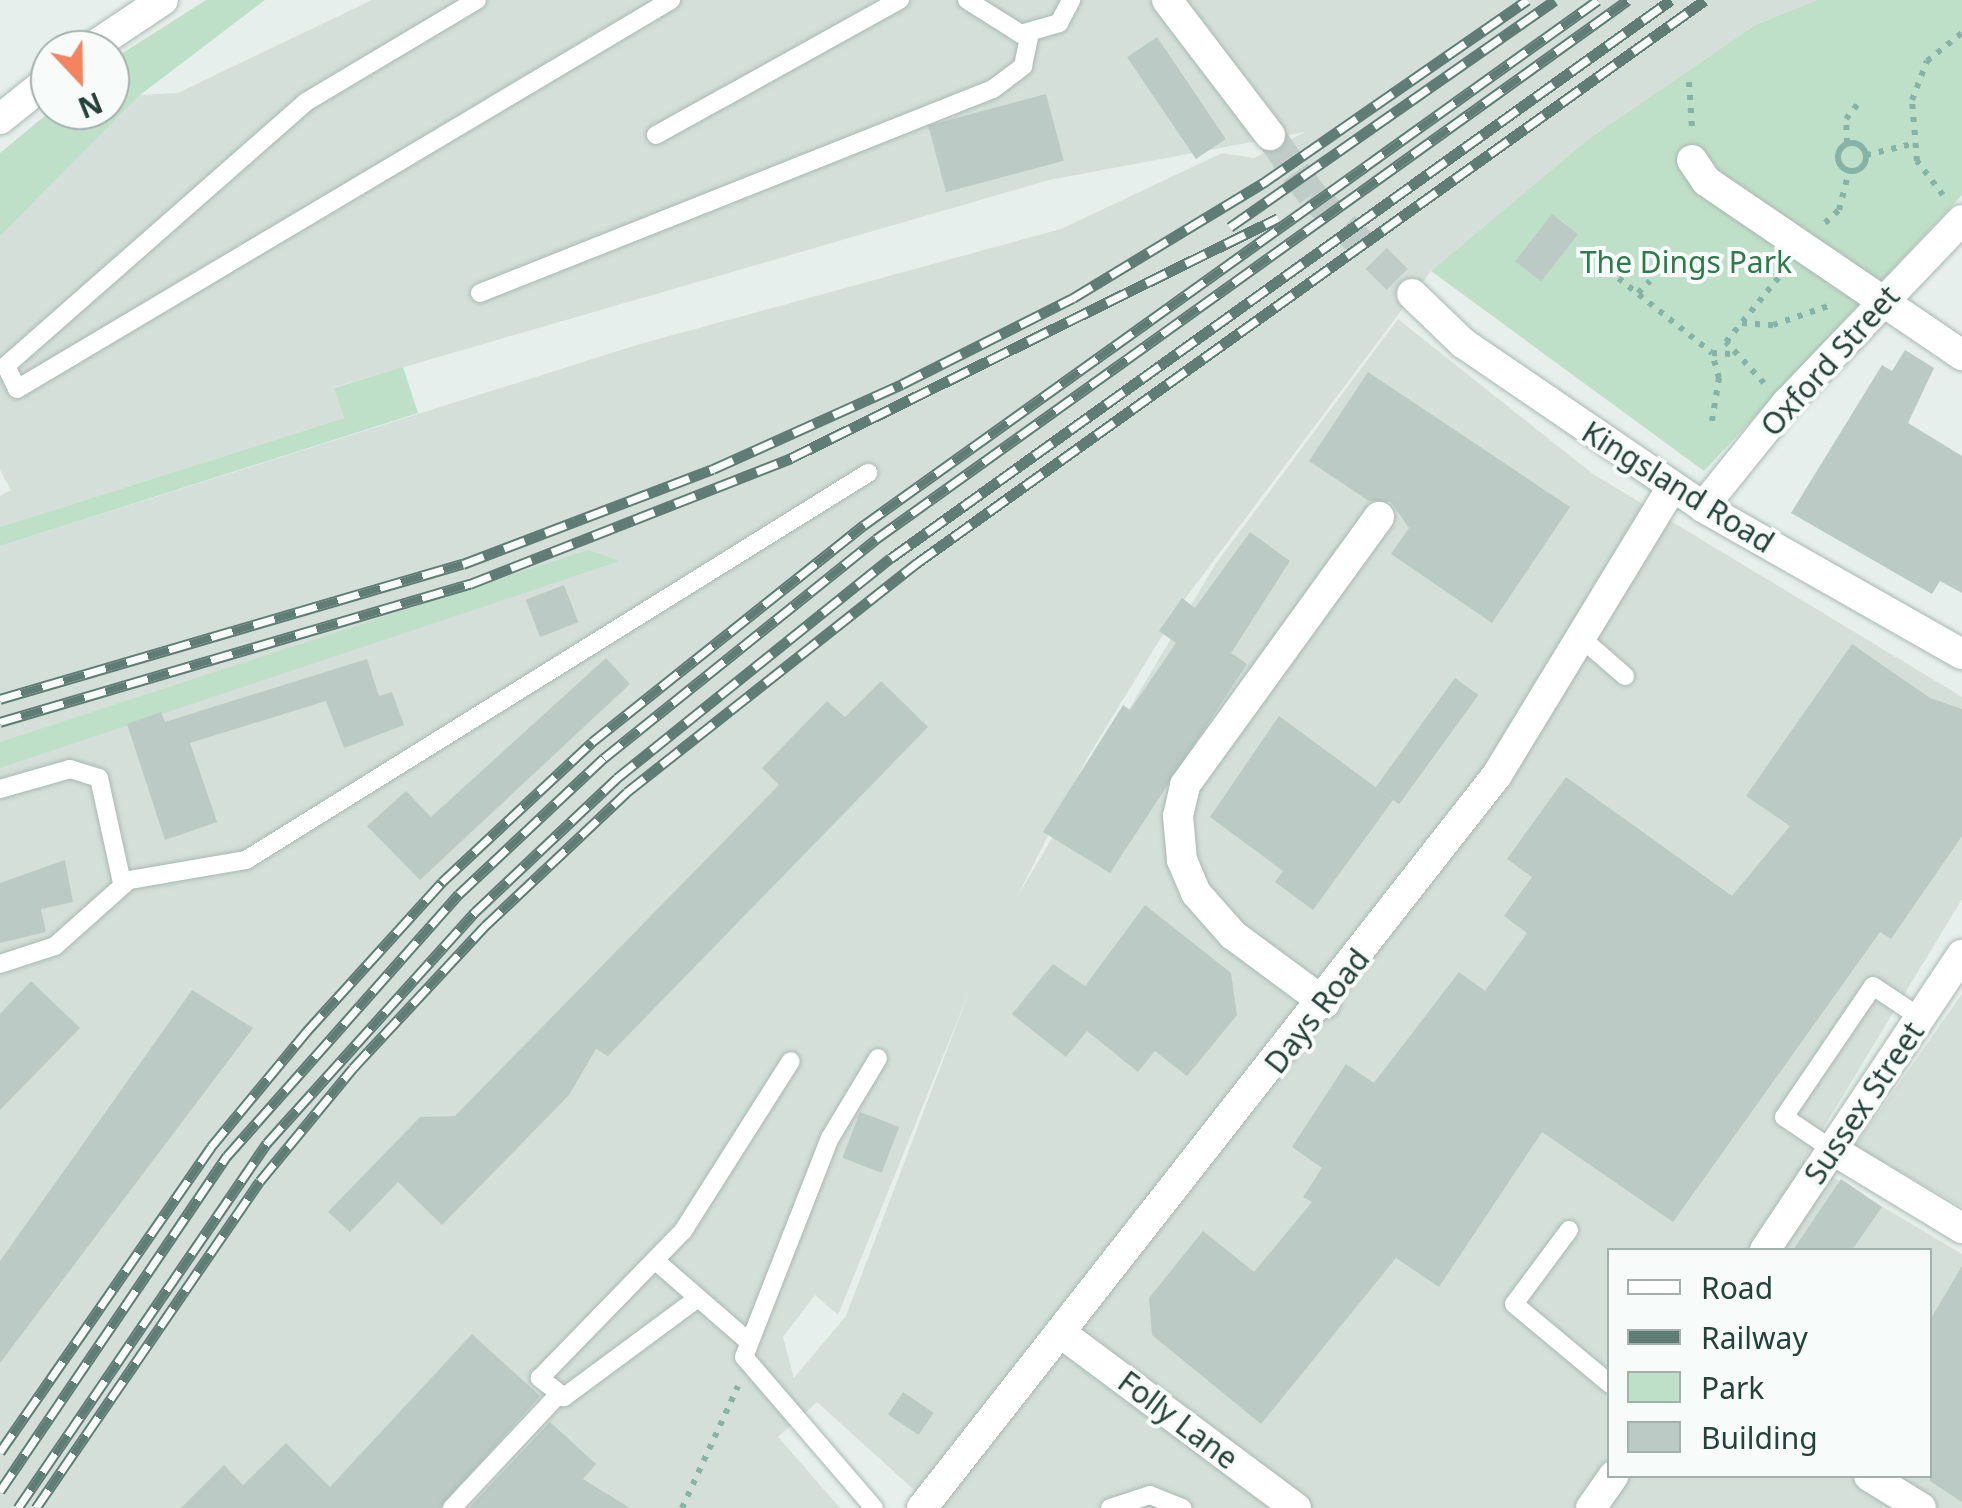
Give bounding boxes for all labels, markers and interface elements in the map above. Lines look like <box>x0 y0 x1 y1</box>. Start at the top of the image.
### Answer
north arrow <box>30 30 130 130</box>
text: N <box>73 84 108 128</box>
park label: The Dings Park <box>1580 244 1792 280</box>
street label: Oxford Street <box>1753 279 1907 443</box>
street label: Kingsland Road <box>1576 414 1780 560</box>
street label: Days Road <box>1257 941 1377 1081</box>
street label: Sussex Street <box>1797 1015 1931 1191</box>
legend <box>1607 1248 1932 1478</box>
text: Road <box>1701 1267 1773 1308</box>
text: Railway <box>1701 1317 1808 1358</box>
street label: Folly Lane <box>1111 1363 1245 1477</box>
text: Park <box>1701 1367 1764 1408</box>
text: Building <box>1701 1417 1818 1458</box>

